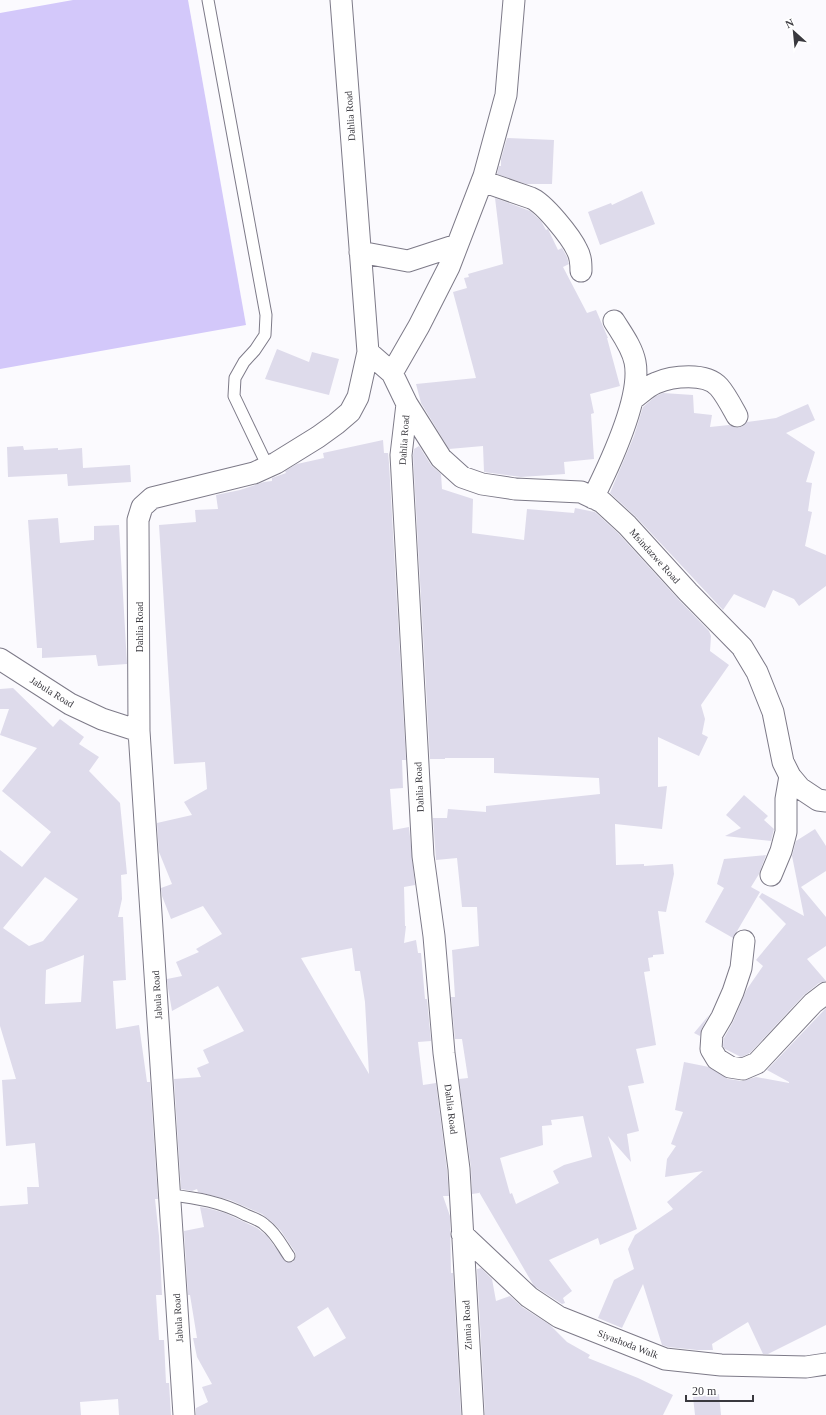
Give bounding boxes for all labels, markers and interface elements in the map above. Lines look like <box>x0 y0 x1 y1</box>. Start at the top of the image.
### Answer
north arrow <box>774 12 814 52</box>
text: N <box>783 16 796 30</box>
street label: Dahlia Road <box>343 91 357 141</box>
street label: Dahlia Road <box>397 415 411 465</box>
street label: Msindazwe Road <box>628 526 682 586</box>
street label: Dahlia Road <box>134 602 145 652</box>
street label: Jabula Road <box>28 674 76 710</box>
street label: Dahlia Road <box>412 762 426 812</box>
street label: Jabula Road <box>150 970 164 1020</box>
street label: Dahlia Road <box>442 1083 460 1135</box>
street label: Jabula Road <box>171 1293 185 1343</box>
street label: Zinnia Road <box>460 1300 474 1350</box>
street label: Siyashoda Walk <box>596 1327 660 1361</box>
scale bar <box>686 1377 753 1403</box>
text: 20 m <box>692 1384 717 1398</box>

